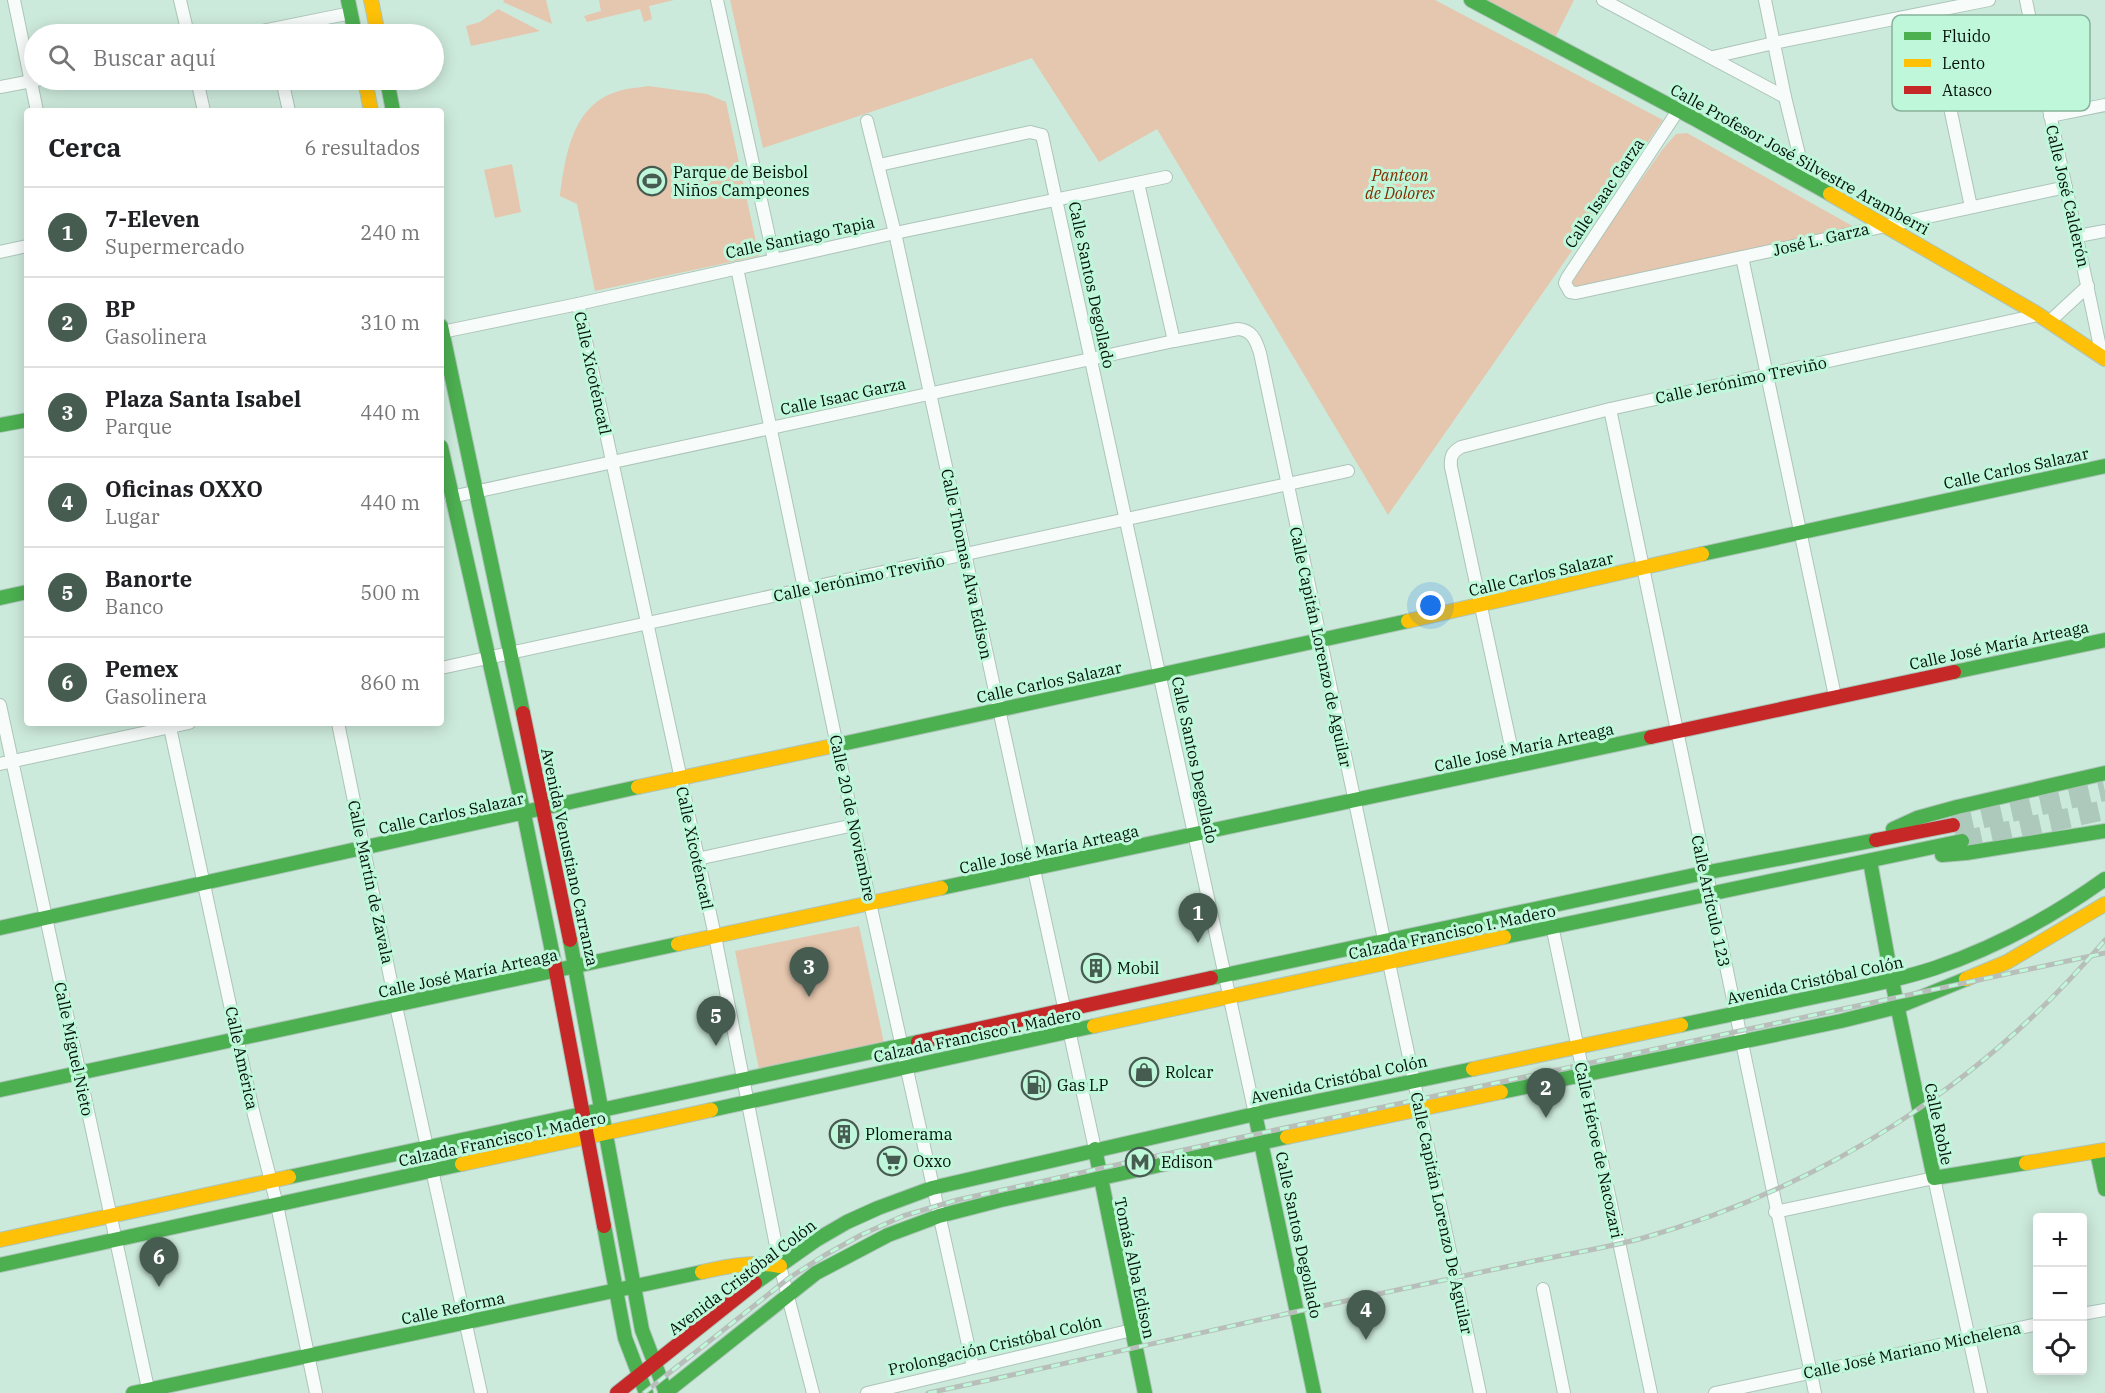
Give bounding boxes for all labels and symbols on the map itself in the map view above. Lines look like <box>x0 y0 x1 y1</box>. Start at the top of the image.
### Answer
legend <box>1892 15 2090 111</box>
text: Fluido <box>1942 26 1991 46</box>
text: Lento <box>1942 53 1985 73</box>
street label: Calle Profesor José Silvestre Aramberri <box>1667 79 1933 239</box>
text: Atasco <box>1942 80 1992 100</box>
street label: Calle José Calderón <box>2042 123 2094 269</box>
street label: Calle Isaac Garza <box>1560 134 1648 252</box>
place label: Parque de Beisbol Niños Campeones <box>673 162 810 200</box>
sports icon: Parque de Beisbol Niños Campeones <box>636 165 668 197</box>
park label: Panteon de Dolores <box>1365 165 1435 203</box>
street label: Calle Santos Degollado <box>1065 200 1119 370</box>
street label: Calle Santiago Tapia <box>724 211 877 263</box>
street label: José L. Garza <box>1771 218 1871 260</box>
street label: Calle Xicoténcatl <box>570 310 616 437</box>
street label: Calle Jerónimo Treviño <box>1654 352 1828 408</box>
street label: Calle Isaac Garza <box>778 373 908 419</box>
street label: Calle Carlos Salazar <box>1942 443 2090 493</box>
street label: Calle Thomas Alva Edison <box>937 467 997 661</box>
street label: Calle Capitán Lorenzo de Aguilar <box>1286 525 1356 769</box>
street label: Calle Carlos Salazar <box>1467 548 1615 600</box>
street label: Calle Jerónimo Treviño <box>772 550 946 606</box>
your location <box>1416 591 1445 620</box>
street label: Calle José María Arteaga <box>1907 616 2091 674</box>
street label: Calle Carlos Salazar <box>975 657 1123 707</box>
street label: Calle Santos Degollado <box>1168 675 1222 845</box>
street label: Calle José María Arteaga <box>1432 718 1616 776</box>
street label: Calle 20 de Noviembre <box>826 733 880 903</box>
street label: Avenida Venustiano Carranza <box>537 746 603 968</box>
street label: Calle Xicoténcatl <box>672 785 718 912</box>
street label: Calle Carlos Salazar <box>377 788 525 838</box>
street label: Calle Martín de Zavala <box>344 798 398 966</box>
street label: Calle José María Arteaga <box>957 820 1141 878</box>
street label: Calle Artículo 123 <box>1687 833 1735 969</box>
pin: 1 <box>1178 894 1218 943</box>
street label: Calzada Francisco I. Madero <box>1347 900 1557 964</box>
street label: Calle José María Arteaga <box>376 944 560 1002</box>
pin: 3 <box>790 948 828 997</box>
building icon: Mobil <box>1080 952 1112 984</box>
street label: Avenida Cristóbal Colón <box>1725 952 1905 1008</box>
place label: Mobil <box>1117 958 1160 978</box>
street label: Calle Miguel Nieto <box>50 980 98 1118</box>
pin: 5 <box>696 996 736 1046</box>
street label: Calzada Francisco I. Madero <box>872 1003 1082 1067</box>
street label: Calle América <box>221 1005 263 1112</box>
street label: Avenida Cristóbal Colón <box>1249 1051 1429 1107</box>
shop icon: Rolcar <box>1128 1056 1160 1088</box>
street label: Calle Héroe de Nacozari <box>1571 1060 1627 1240</box>
place label: Rolcar <box>1165 1062 1213 1082</box>
pin: 2 <box>1526 1068 1566 1118</box>
fuel station icon: Gas LP <box>1020 1069 1052 1101</box>
place label: Gas LP <box>1057 1075 1108 1095</box>
street label: Calle Roble <box>1921 1081 1957 1167</box>
street label: Calle Capitán Lorenzo De Aguilar <box>1407 1090 1477 1336</box>
street label: Calzada Francisco I. Madero <box>397 1107 607 1171</box>
building icon: Plomerama <box>828 1118 860 1150</box>
place label: Plomerama <box>865 1124 953 1144</box>
supermarket icon: Oxxo <box>876 1145 908 1177</box>
metro station icon: Edison <box>1124 1146 1156 1178</box>
street label: Calle Santos Degollado <box>1272 1150 1326 1320</box>
place label: Oxxo <box>913 1151 951 1171</box>
place label: Edison <box>1161 1152 1213 1172</box>
street label: Tomás Alba Edison <box>1110 1196 1160 1340</box>
street label: Avenida Cristóbal Colón <box>664 1215 820 1339</box>
pin: 6 <box>140 1238 178 1287</box>
street label: Calle Reforma <box>399 1287 507 1329</box>
pin: 4 <box>1346 1290 1386 1340</box>
street label: Prolongación Cristóbal Colón <box>886 1311 1104 1379</box>
street label: Calle José Mariano Michelena <box>1801 1317 2023 1383</box>

